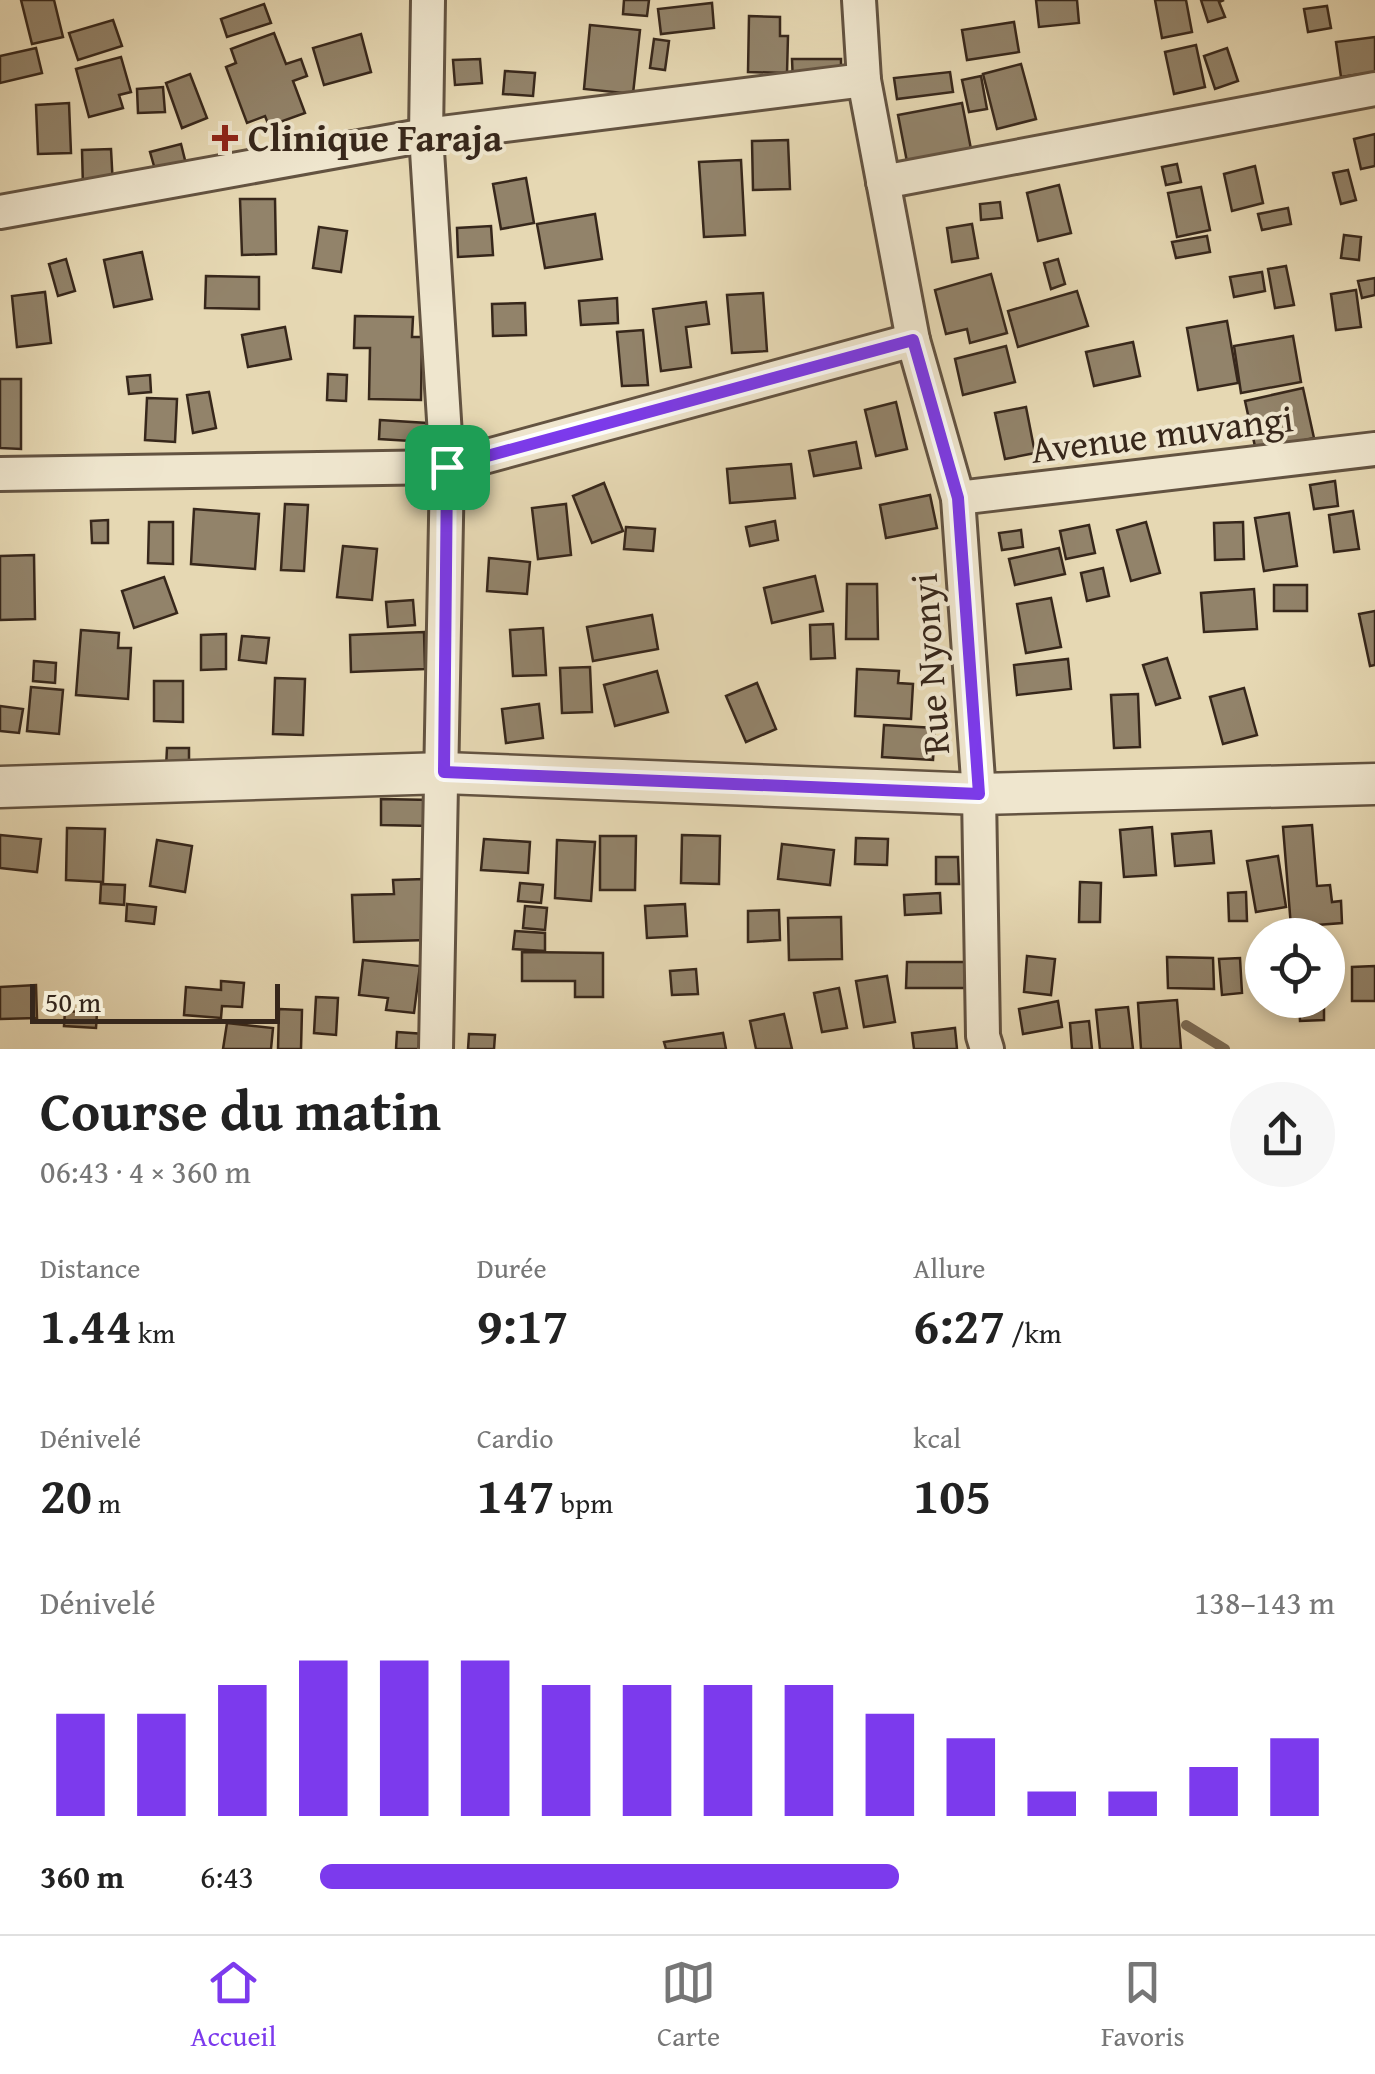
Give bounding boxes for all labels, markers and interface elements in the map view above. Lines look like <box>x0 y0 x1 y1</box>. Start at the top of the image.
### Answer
place label: Clinique Faraja <box>248 109 503 165</box>
marker: Clinique Faraja <box>212 125 238 151</box>
street label: Avenue muvangi <box>1028 389 1296 477</box>
pin <box>405 425 490 510</box>
icon: arrive <box>420 440 475 495</box>
street label: Rue Nyonyi <box>895 571 963 757</box>
map controls <box>1245 918 1345 1018</box>
button: locate <box>1245 918 1345 1018</box>
scale bar <box>30 979 280 1024</box>
text: 50 m <box>45 981 101 1022</box>
text: Course du matin <box>40 1070 441 1150</box>
button: share <box>1230 1082 1335 1187</box>
text: 06:43 · 4 × 360 m <box>40 1148 251 1195</box>
text: Distance <box>40 1247 140 1288</box>
text: Durée <box>477 1247 547 1288</box>
text: Allure <box>913 1247 985 1288</box>
text: 1.44 <box>40 1288 132 1361</box>
text: 9:17 <box>477 1288 569 1361</box>
text: 6:27 <box>913 1288 1005 1361</box>
text: km <box>132 1312 175 1353</box>
text: /km <box>1005 1312 1062 1353</box>
text: Dénivelé <box>40 1417 141 1458</box>
text: Cardio <box>477 1417 553 1458</box>
text: kcal <box>913 1417 961 1458</box>
text: 20 <box>40 1458 92 1531</box>
text: 147 <box>477 1458 554 1531</box>
text: 105 <box>913 1458 991 1531</box>
text: m <box>92 1482 121 1523</box>
text: bpm <box>554 1482 613 1523</box>
text: Dénivelé <box>40 1579 156 1626</box>
text: 138–143 m <box>1194 1579 1335 1626</box>
text: 360 m <box>40 1853 124 1900</box>
text: 6:43 <box>200 1853 254 1900</box>
tab: Accueil <box>190 1955 276 2056</box>
tab: Carte <box>657 1955 720 2056</box>
tab: Favoris <box>1101 1955 1185 2056</box>

